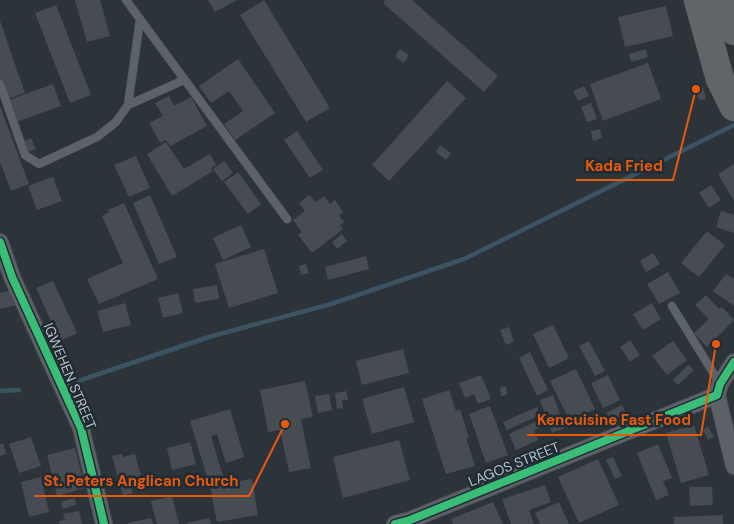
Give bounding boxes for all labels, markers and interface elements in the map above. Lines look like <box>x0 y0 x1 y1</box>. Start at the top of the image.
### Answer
callout: Kada Fried <box>576 150 673 180</box>
text: Kada Fried <box>585 156 663 176</box>
street label: IGWEHEN STREET <box>39 320 101 432</box>
callout: Kencuisine Fast Food <box>527 405 701 435</box>
text: Kencuisine Fast Food <box>537 410 691 430</box>
street label: LAGOS STREET <box>466 437 563 491</box>
callout: St. Peters Anglican Church <box>34 466 249 496</box>
text: St. Peters Anglican Church <box>43 471 239 491</box>

